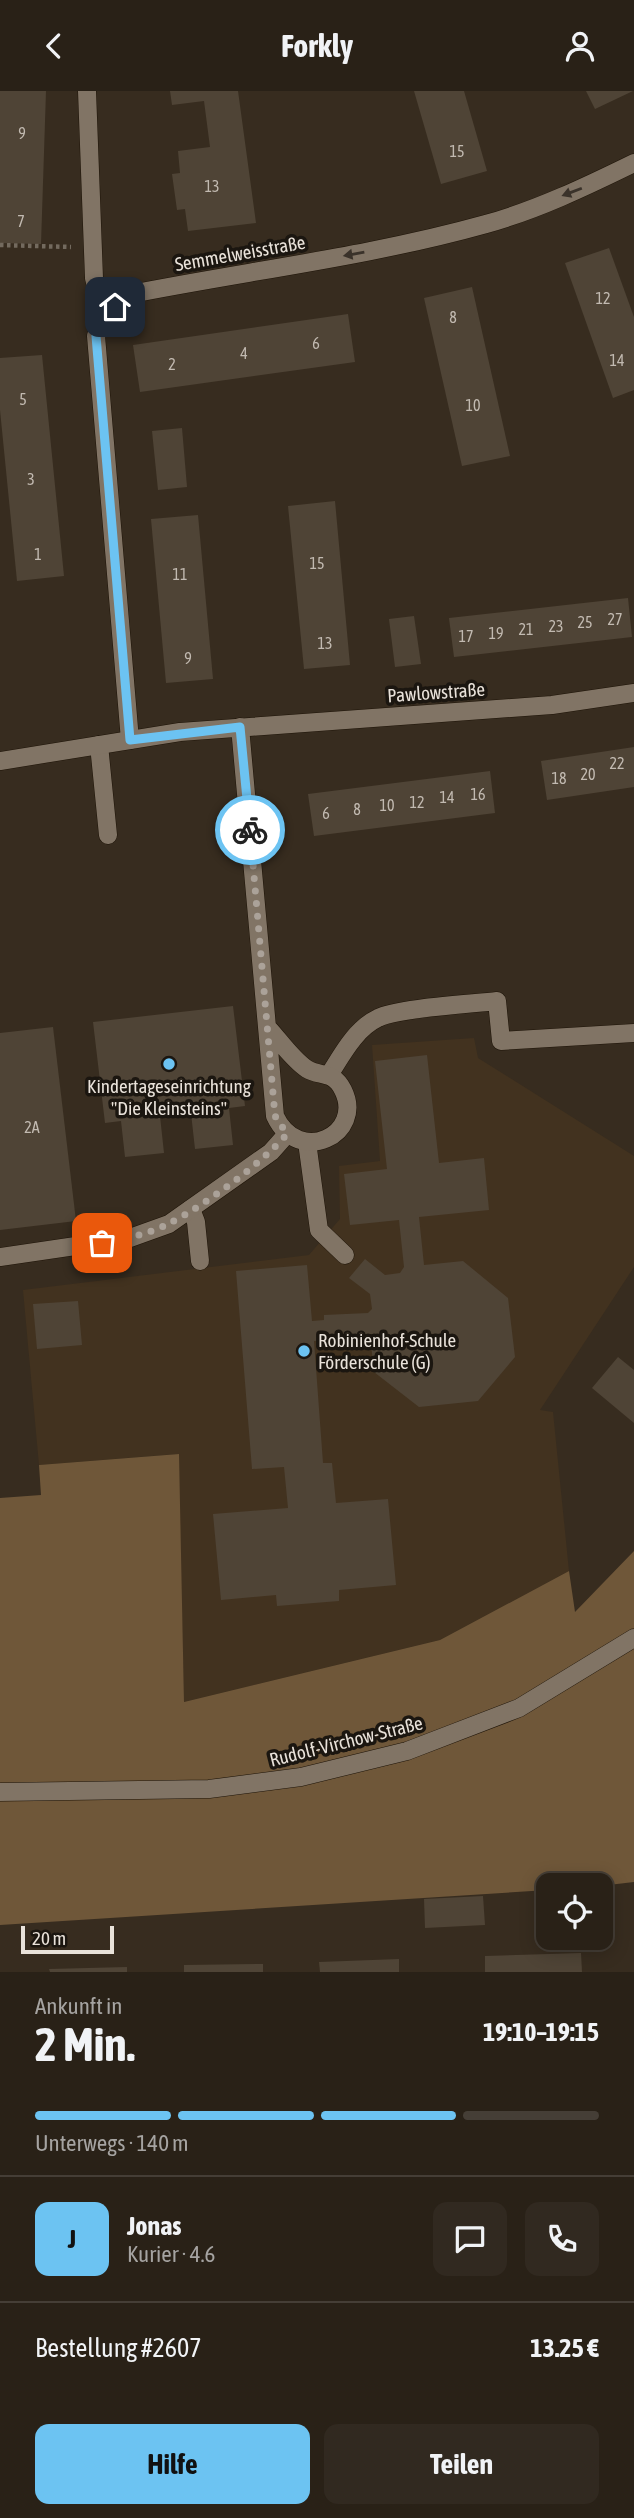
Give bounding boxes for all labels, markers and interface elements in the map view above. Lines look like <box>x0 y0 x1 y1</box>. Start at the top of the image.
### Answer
icon: back <box>35 27 73 65</box>
text: Forkly <box>281 27 353 64</box>
icon: person <box>561 27 599 65</box>
house number: 9 <box>18 124 26 142</box>
house number: 15 <box>449 142 465 160</box>
house number: 13 <box>204 177 220 195</box>
one-way arrow <box>561 186 582 197</box>
house number: 7 <box>17 212 25 230</box>
street label: Semmelweisstraße <box>173 231 307 275</box>
one-way arrow <box>343 249 365 260</box>
pin <box>85 277 145 337</box>
icon: home <box>96 288 134 326</box>
house number: 12 <box>595 289 611 307</box>
house number: 8 <box>449 308 457 326</box>
house number: 6 <box>312 334 320 352</box>
house number: 4 <box>240 344 248 362</box>
house number: 14 <box>609 351 625 369</box>
house number: 2 <box>168 355 176 373</box>
house number: 5 <box>19 390 27 408</box>
house number: 10 <box>465 396 481 414</box>
house number: 3 <box>27 470 35 488</box>
house number: 1 <box>34 545 42 563</box>
house number: 15 <box>309 554 325 572</box>
house number: 11 <box>172 565 188 583</box>
house number: 27 <box>607 610 623 628</box>
house number: 25 <box>577 613 593 631</box>
house number: 23 <box>548 617 564 635</box>
house number: 21 <box>518 620 534 638</box>
house number: 19 <box>488 624 504 642</box>
house number: 17 <box>458 627 474 645</box>
house number: 13 <box>317 634 333 652</box>
house number: 9 <box>184 649 192 667</box>
street label: Pawlowstraße <box>386 678 486 706</box>
house number: 22 <box>609 754 625 772</box>
house number: 20 <box>580 765 596 783</box>
house number: 18 <box>551 769 567 787</box>
house number: 16 <box>470 785 486 803</box>
house number: 14 <box>439 788 455 806</box>
house number: 12 <box>409 793 425 811</box>
courier <box>215 795 285 865</box>
house number: 10 <box>379 796 395 814</box>
house number: 8 <box>353 800 361 818</box>
house number: 6 <box>322 804 330 822</box>
icon: bike <box>231 811 269 849</box>
marker: Kindertageseinrichtung "Die Kleinsteins" <box>161 1056 177 1072</box>
place label: Kindertageseinrichtung "Die Kleinsteins" <box>87 1075 252 1119</box>
house number: 2A <box>24 1118 40 1136</box>
pin <box>72 1213 132 1273</box>
icon: bag <box>83 1224 121 1262</box>
place label: Robinienhof-Schule Förderschule (G) <box>318 1329 456 1373</box>
marker: Robinienhof-Schule Förderschule (G) <box>296 1343 312 1359</box>
street label: Rudolf-Virchow-Straße <box>267 1711 425 1771</box>
map controls <box>536 1873 613 1950</box>
button: locate <box>536 1873 613 1950</box>
scale bar <box>21 1923 114 1955</box>
text: 20 m <box>32 1927 66 1949</box>
text: Ankunft in <box>35 1993 122 2019</box>
text: 19:10–19:15 <box>483 2017 599 2047</box>
text: 2 Min. <box>35 2018 135 2071</box>
text: Unterwegs · 140 m <box>35 2130 189 2156</box>
button: chat <box>433 2202 507 2276</box>
button: phone <box>525 2202 599 2276</box>
text: Jonas <box>127 2211 181 2241</box>
text: J <box>68 2224 76 2254</box>
text: Kurier · 4.6 <box>127 2241 215 2267</box>
text: Bestellung #2607 <box>35 2333 201 2363</box>
text: 13.25 € <box>530 2333 599 2363</box>
button: Hilfe <box>35 2424 310 2504</box>
button: Teilen <box>324 2424 599 2504</box>

